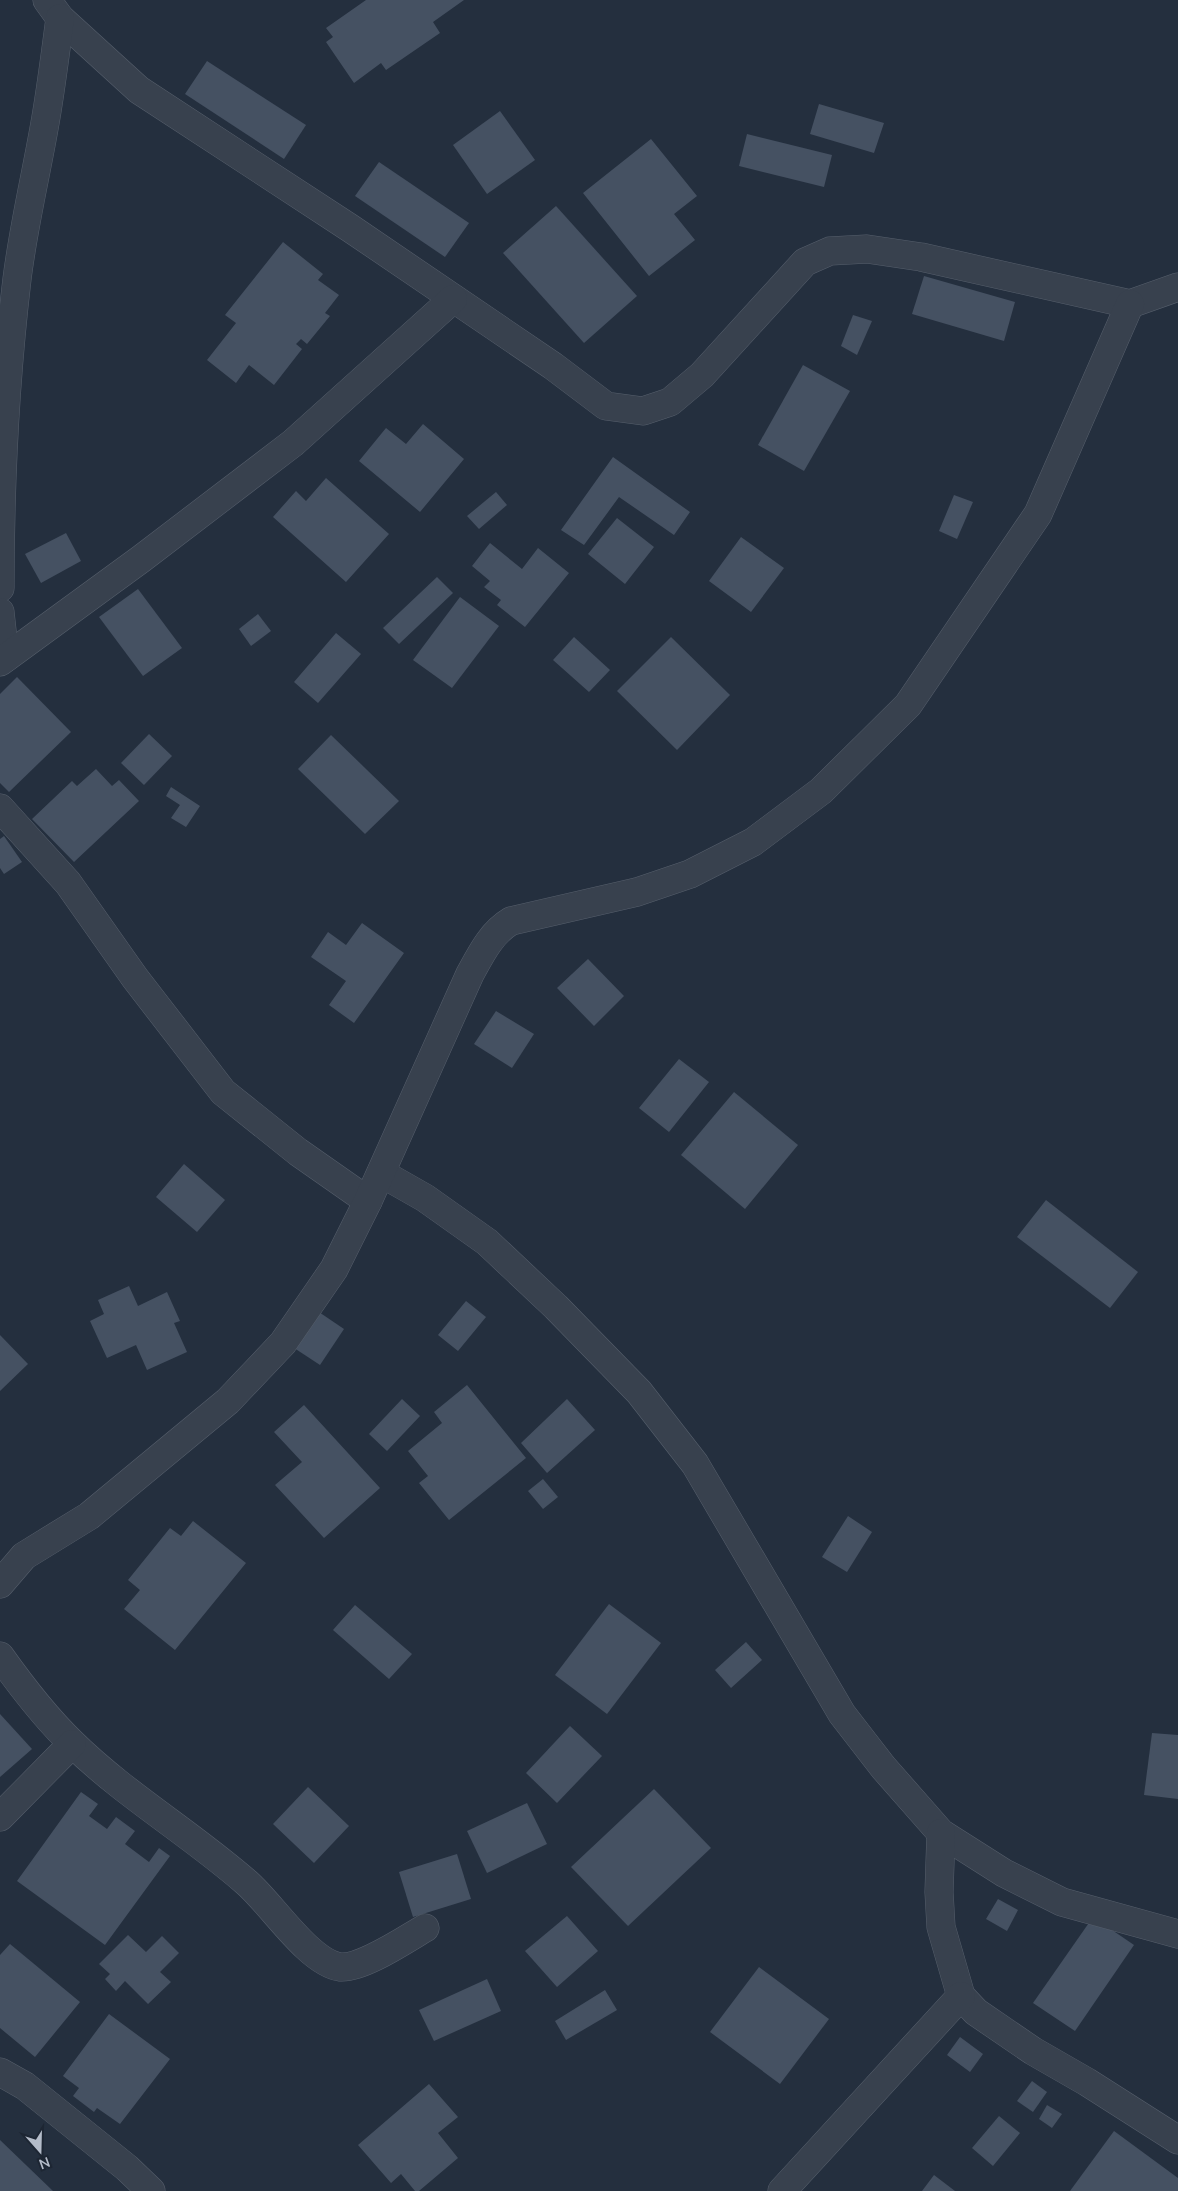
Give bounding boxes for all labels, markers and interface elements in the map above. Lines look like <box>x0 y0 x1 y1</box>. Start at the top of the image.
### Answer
north arrow <box>15 2126 65 2176</box>
text: N <box>36 2152 52 2173</box>

